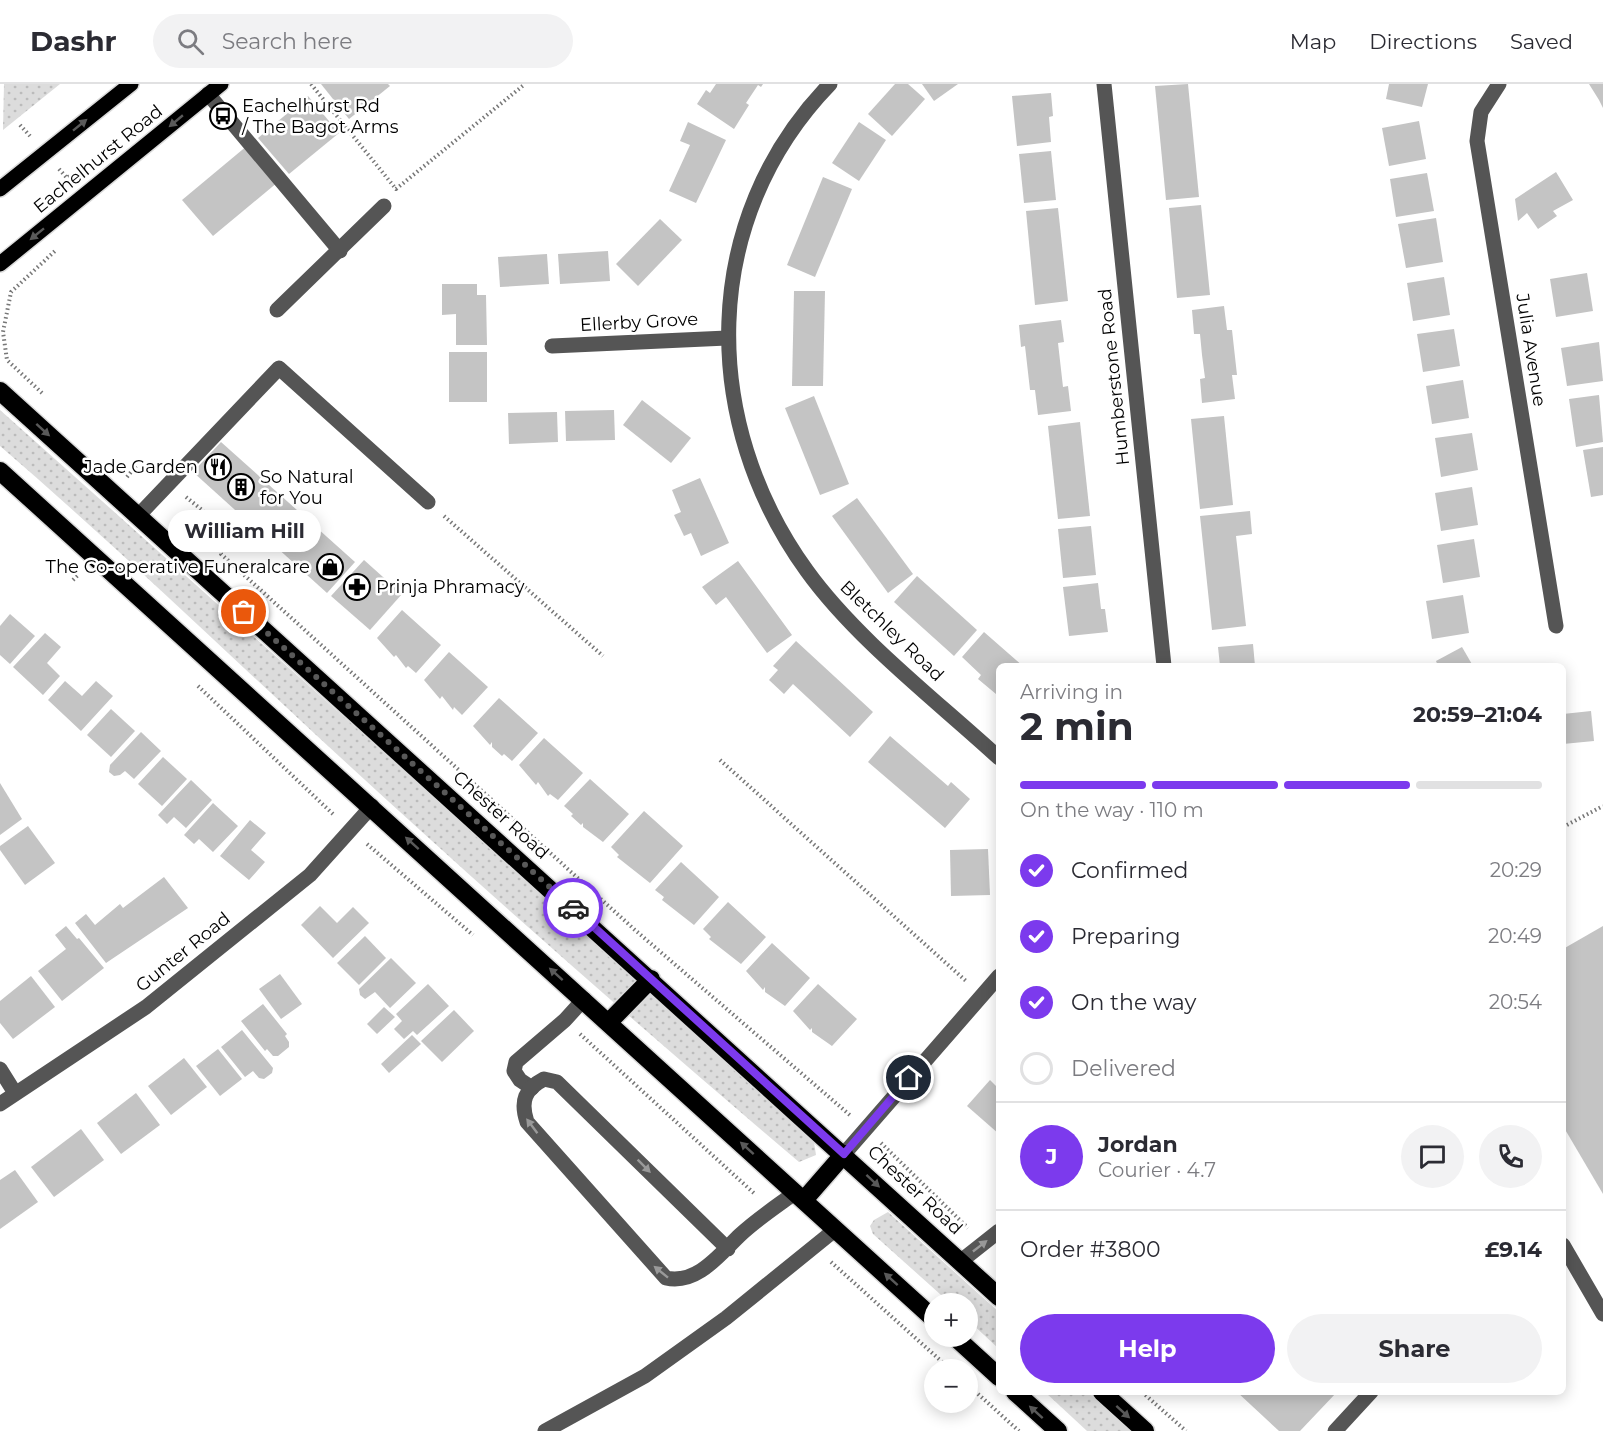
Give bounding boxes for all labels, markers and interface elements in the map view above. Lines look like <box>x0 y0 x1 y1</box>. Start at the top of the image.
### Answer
search box <box>153 14 573 68</box>
text: Dashr <box>30 24 117 58</box>
icon: search <box>174 25 207 58</box>
text: Search here <box>222 28 353 55</box>
text: Map <box>1290 29 1336 54</box>
text: Directions <box>1369 29 1477 54</box>
text: Saved <box>1510 29 1573 54</box>
place label: Eachelhurst Rd / The Bagot Arms <box>241 95 399 138</box>
street label: Eachelhurst Road <box>29 100 167 218</box>
bus stop icon: Eachelhurst Rd / The Bagot Arms <box>208 101 238 131</box>
one-way arrow <box>169 114 184 127</box>
one-way arrow <box>72 118 88 131</box>
one-way arrow <box>29 228 45 241</box>
street label: Humberstone Road <box>1094 287 1134 467</box>
street label: Julia Avenue <box>1511 291 1551 408</box>
street label: Ellerby Grove <box>579 308 699 336</box>
one-way arrow <box>36 423 51 437</box>
restaurant icon: Jade Garden <box>203 452 233 482</box>
place label: Jade Garden <box>83 456 198 478</box>
place label: So Natural for You <box>260 466 354 509</box>
building icon: So Natural for You <box>226 472 256 502</box>
callout: William Hill <box>168 510 320 552</box>
text: William Hill <box>184 519 305 543</box>
shop icon: The Co-operative Funeralcare <box>315 552 345 582</box>
place label: The Co-operative Funeralcare <box>46 556 310 578</box>
pharmacy icon: Prinja Phramacy <box>342 572 372 602</box>
place label: Prinja Phramacy <box>376 576 525 598</box>
street label: Bletchley Road <box>836 576 948 686</box>
pin <box>218 586 269 637</box>
icon: bag <box>227 595 260 628</box>
text: Arriving in <box>1020 680 1123 704</box>
text: 20:59–21:04 <box>1413 701 1542 728</box>
text: 2 min <box>1020 702 1134 750</box>
street label: Chester Road <box>449 766 553 864</box>
text: On the way · 110 m <box>1020 798 1204 822</box>
one-way arrow <box>405 837 420 850</box>
icon: check <box>1020 854 1053 887</box>
text: Confirmed <box>1071 857 1188 884</box>
text: 20:29 <box>1490 858 1542 882</box>
courier <box>543 878 603 938</box>
icon: car <box>557 892 590 925</box>
street label: Gunter Road <box>131 907 235 997</box>
icon: check <box>1020 920 1053 953</box>
text: Preparing <box>1071 923 1180 950</box>
text: 20:49 <box>1488 924 1542 948</box>
one-way arrow <box>549 967 564 981</box>
icon: check <box>1020 986 1053 1019</box>
text: On the way <box>1071 989 1196 1016</box>
text: 20:54 <box>1489 990 1542 1014</box>
pin <box>883 1052 934 1103</box>
text: Delivered <box>1071 1055 1176 1082</box>
icon: home <box>892 1061 925 1094</box>
one-way arrow <box>526 1119 538 1135</box>
button: chat <box>1401 1125 1464 1188</box>
button: phone <box>1479 1125 1542 1188</box>
text: Jordan <box>1098 1131 1178 1158</box>
street label: Chester Road <box>863 1141 967 1239</box>
one-way arrow <box>740 1142 755 1155</box>
text: J <box>1046 1143 1057 1170</box>
text: Courier · 4.7 <box>1098 1158 1216 1182</box>
one-way arrow <box>637 1159 651 1173</box>
one-way arrow <box>866 1173 880 1187</box>
text: Order #3800 <box>1020 1236 1161 1263</box>
text: £9.14 <box>1485 1236 1542 1263</box>
one-way arrow <box>972 1240 988 1253</box>
one-way arrow <box>653 1266 669 1279</box>
one-way arrow <box>884 1273 899 1286</box>
map controls <box>924 1293 978 1413</box>
button: + <box>924 1293 978 1347</box>
button: Help <box>1020 1314 1275 1383</box>
button: Share <box>1287 1314 1542 1383</box>
button: − <box>924 1359 978 1413</box>
one-way arrow <box>1030 1405 1044 1419</box>
one-way arrow <box>1115 1405 1130 1418</box>

